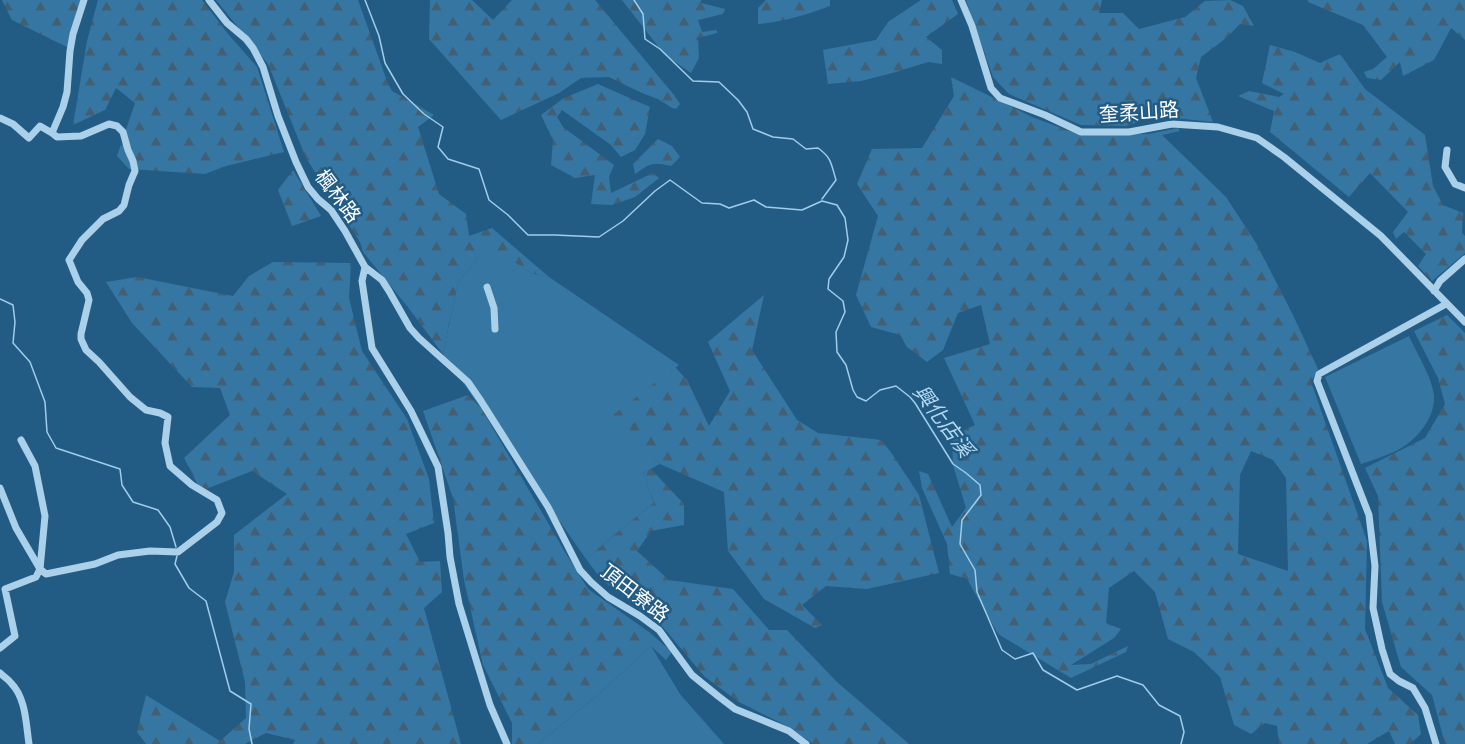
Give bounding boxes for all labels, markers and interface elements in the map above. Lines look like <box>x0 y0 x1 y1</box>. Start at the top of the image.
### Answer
street label: 奎柔山路 <box>1098 95 1180 128</box>
street label: 楓林路 <box>310 164 367 228</box>
water label: 興化店溪 <box>907 378 982 465</box>
street label: 頂田寮路 <box>595 557 675 628</box>

